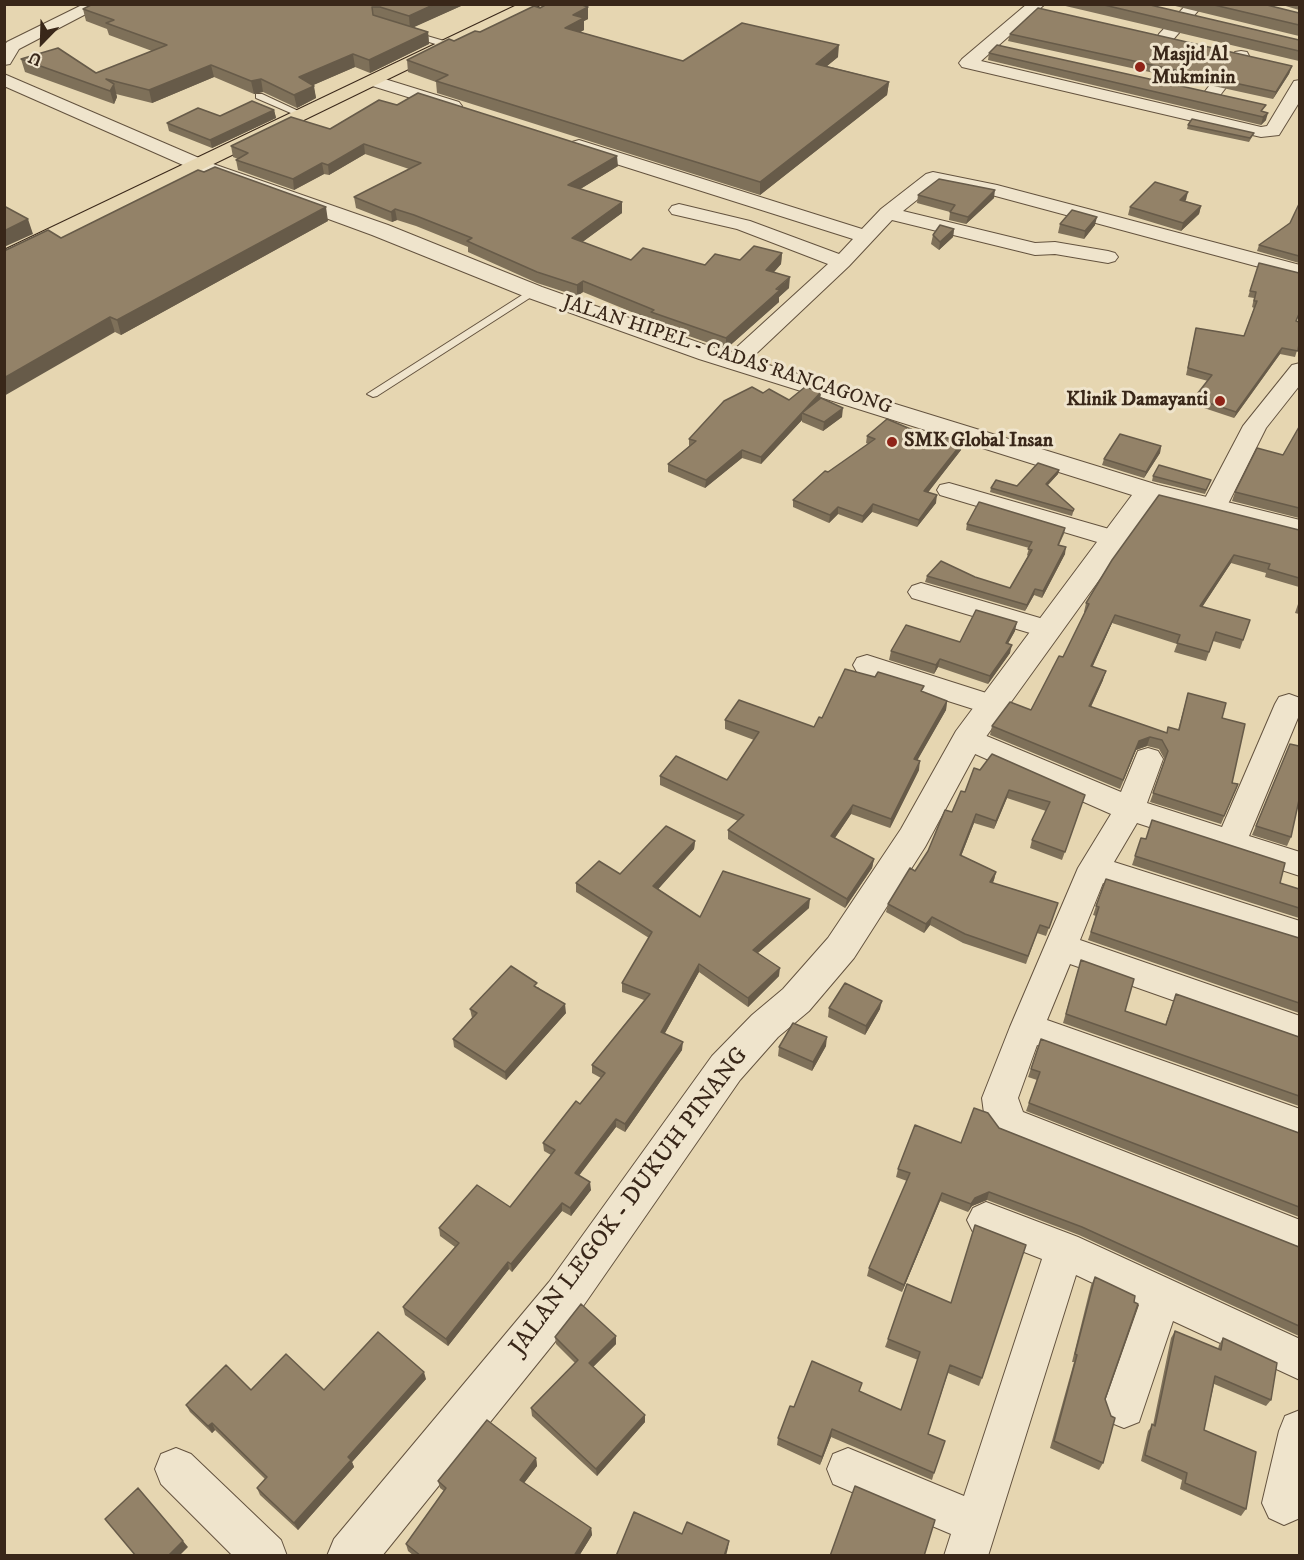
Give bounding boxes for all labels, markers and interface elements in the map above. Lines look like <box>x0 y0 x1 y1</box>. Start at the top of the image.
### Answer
north arrow <box>12 12 72 72</box>
place label: Masjid Al Mukminin <box>1152 44 1236 91</box>
text: U <box>25 47 45 70</box>
marker: Masjid Al Mukminin <box>1133 60 1147 74</box>
street label: JALAN HIPEL - CADAS RANCAGONG <box>559 291 895 421</box>
place label: Klinik Damayanti <box>1066 389 1208 413</box>
marker: Klinik Damayanti <box>1213 394 1227 408</box>
place label: SMK Global Insan <box>904 430 1053 454</box>
marker: SMK Global Insan <box>885 435 899 449</box>
street label: JALAN LEGOK - DUKUH PINANG <box>505 1042 755 1362</box>

